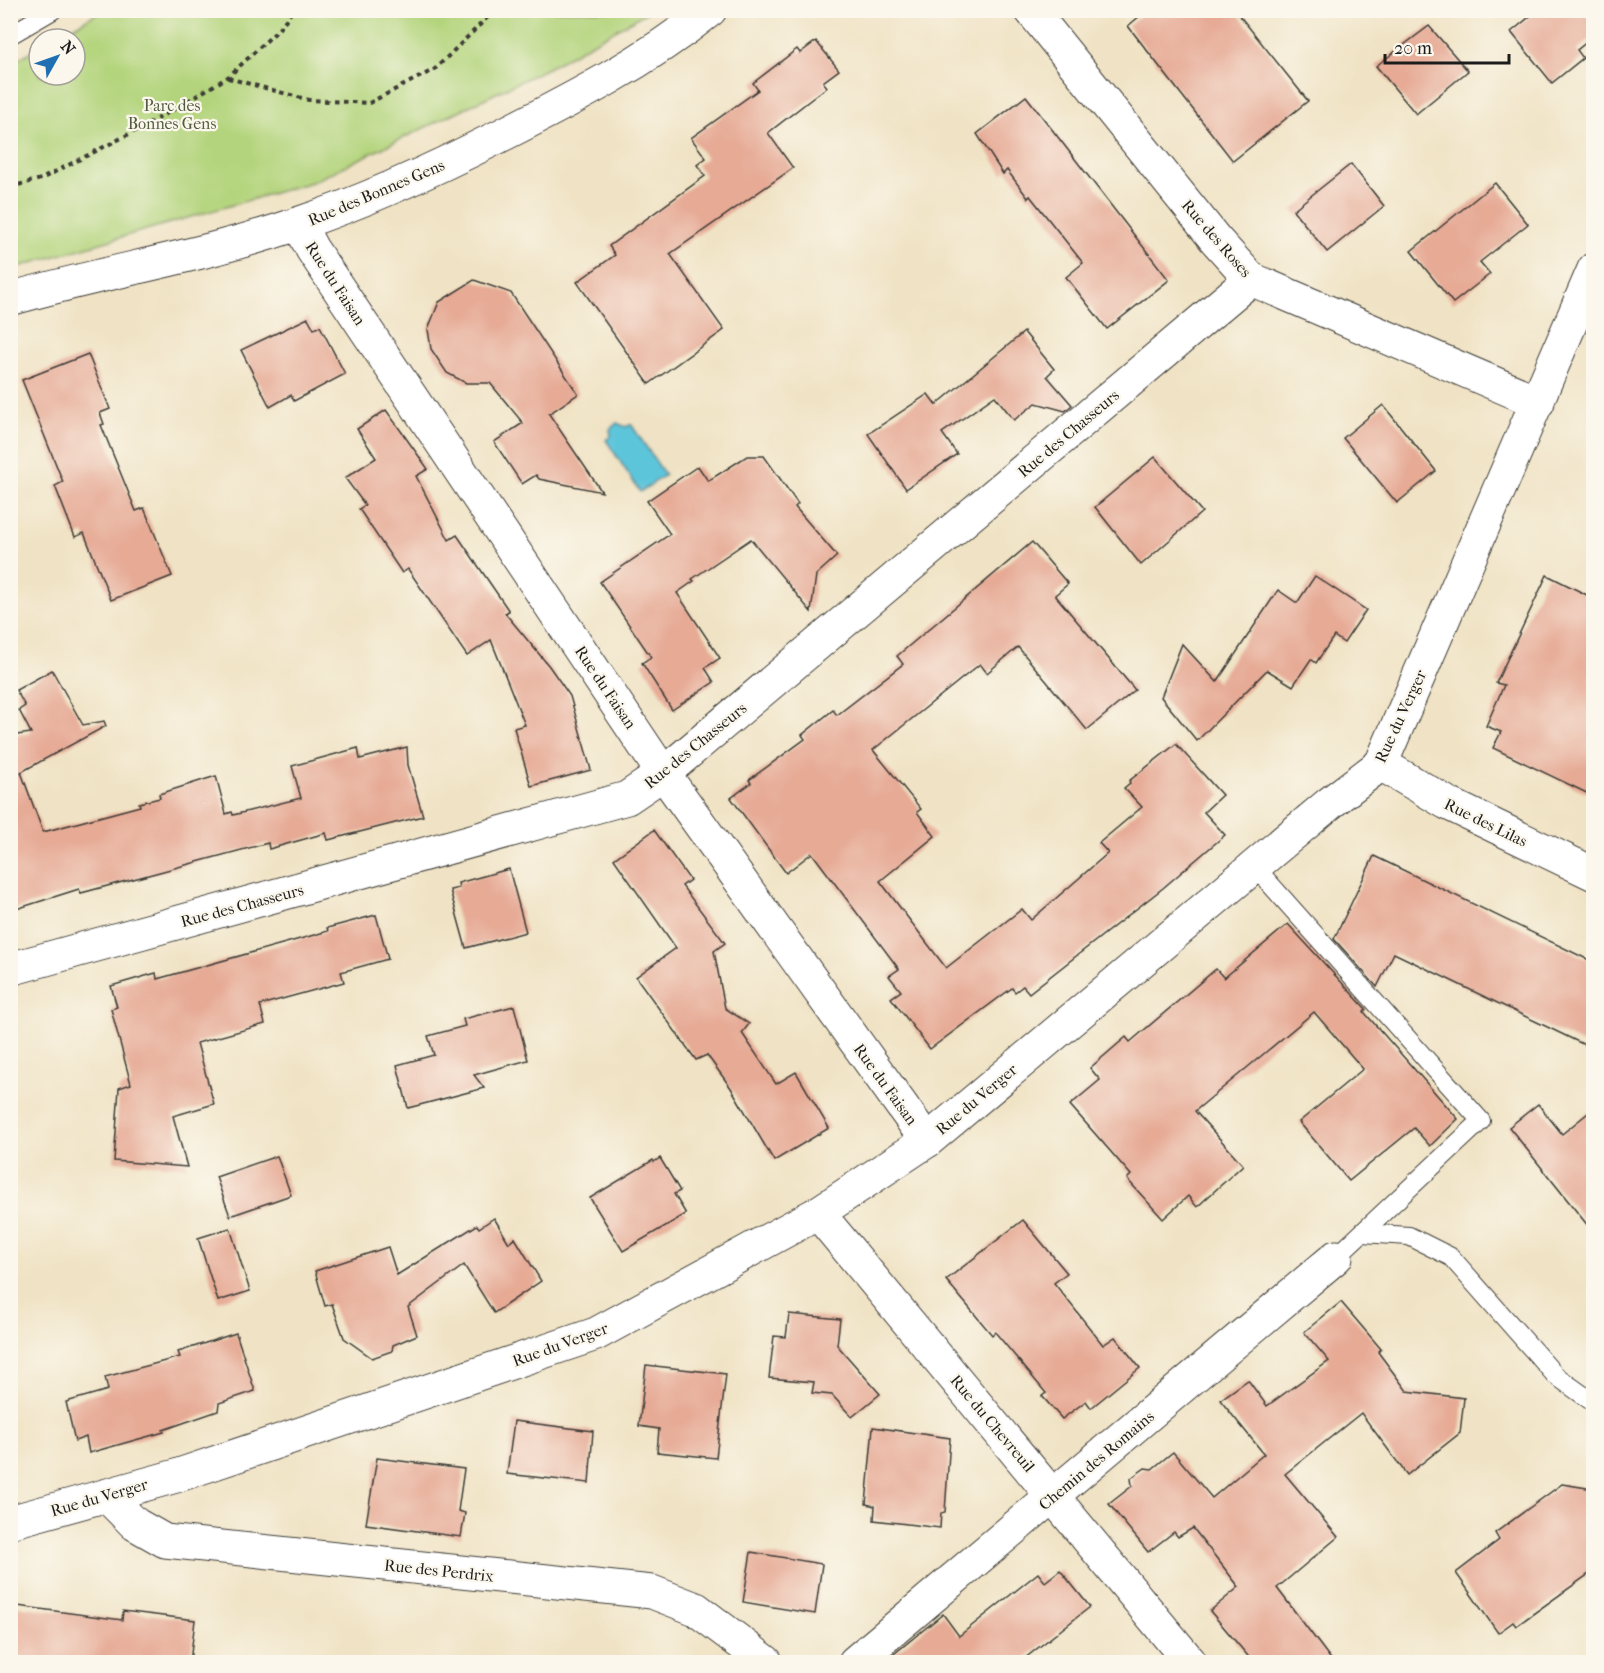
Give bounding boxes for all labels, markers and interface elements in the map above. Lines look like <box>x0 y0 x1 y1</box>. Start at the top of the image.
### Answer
north arrow <box>27 27 87 87</box>
scale bar <box>1385 27 1510 65</box>
text: N <box>57 37 80 59</box>
text: 20 m <box>1394 38 1432 59</box>
park label: Parc des Bonnes Gens <box>128 96 216 133</box>
street label: Rue des Bonnes Gens <box>305 155 447 230</box>
street label: Rue des Roses <box>1178 196 1256 281</box>
street label: Rue du Faisan <box>301 238 370 329</box>
street label: Rue des Chasseurs <box>1014 385 1123 481</box>
street label: Rue du Faisan <box>571 642 641 733</box>
street label: Rue du Verger <box>1371 667 1430 766</box>
street label: Rue des Chasseurs <box>640 698 750 792</box>
street label: Rue des Lilas <box>1441 794 1530 851</box>
street label: Rue des Chasseurs <box>179 880 306 931</box>
street label: Rue du Faisan <box>850 1040 922 1129</box>
street label: Rue du Verger <box>932 1060 1021 1139</box>
street label: Rue du Verger <box>510 1318 611 1371</box>
street label: Rue du Chevreuil <box>946 1371 1039 1476</box>
street label: Chemin des Romains <box>1035 1407 1158 1514</box>
street label: Rue du Verger <box>48 1474 150 1520</box>
street label: Rue des Perdrix <box>383 1555 495 1586</box>

